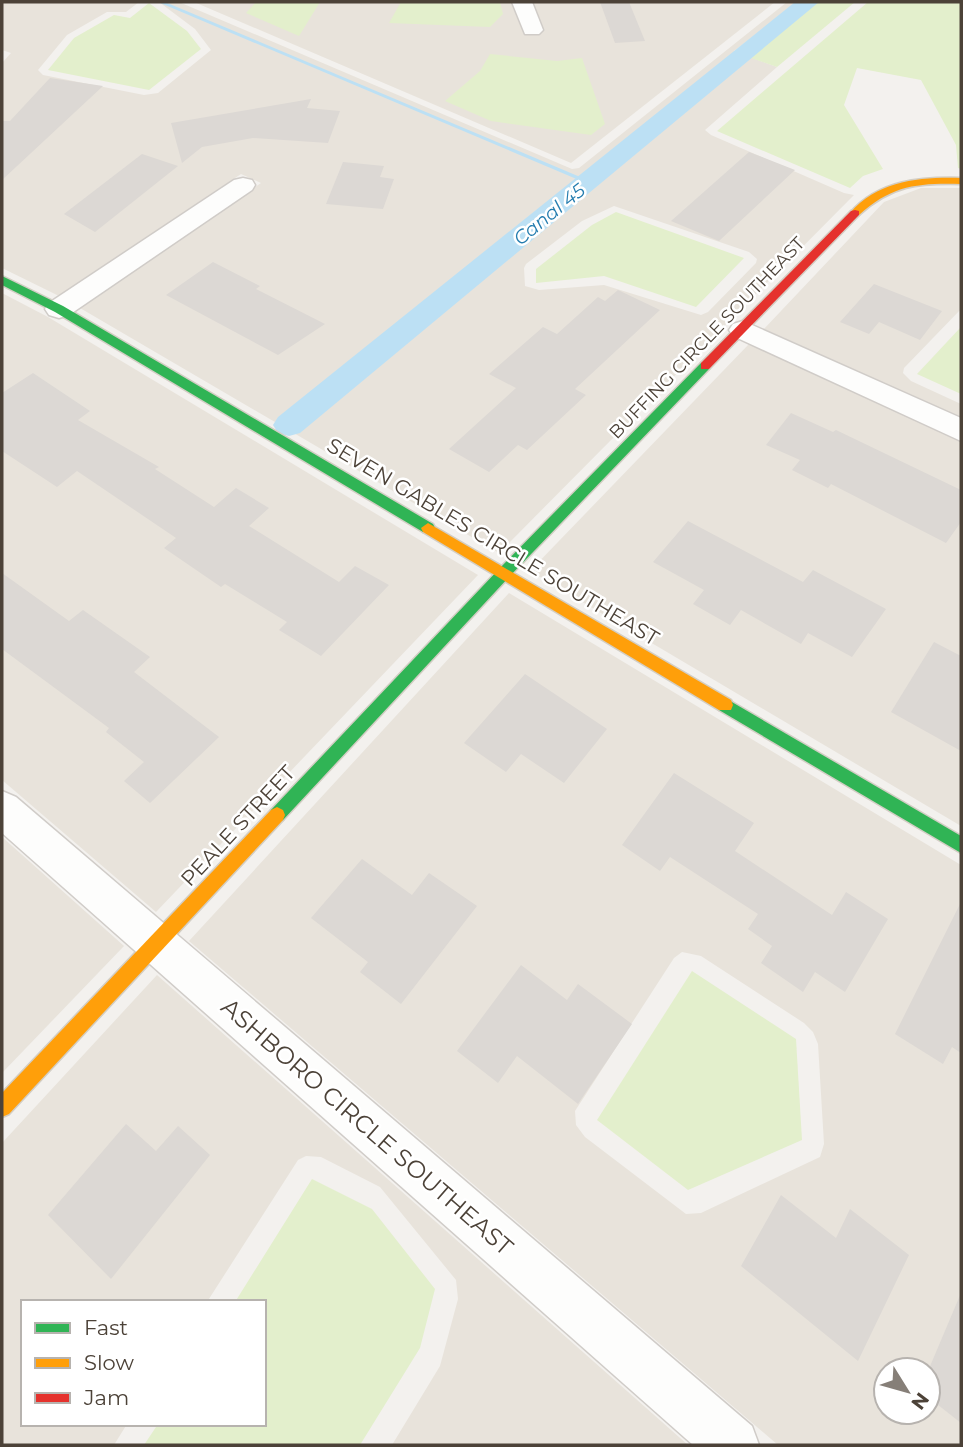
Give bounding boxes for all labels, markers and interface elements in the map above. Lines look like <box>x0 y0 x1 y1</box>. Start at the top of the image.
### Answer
water label: Canal 45 <box>509 178 590 250</box>
street label: BUFFING CIRCLE SOUTHEAST <box>605 232 810 443</box>
street label: SEVEN GABLES CIRCLE SOUTHEAST <box>323 432 664 651</box>
street label: PEALE STREET <box>175 760 300 891</box>
street label: ASHBORO CIRCLE SOUTHEAST <box>216 992 519 1261</box>
legend <box>21 1300 266 1426</box>
text: Fast <box>84 1315 128 1340</box>
text: Slow <box>84 1350 134 1375</box>
north arrow <box>872 1356 942 1426</box>
text: Jam <box>83 1385 129 1410</box>
text: N <box>906 1388 934 1414</box>

